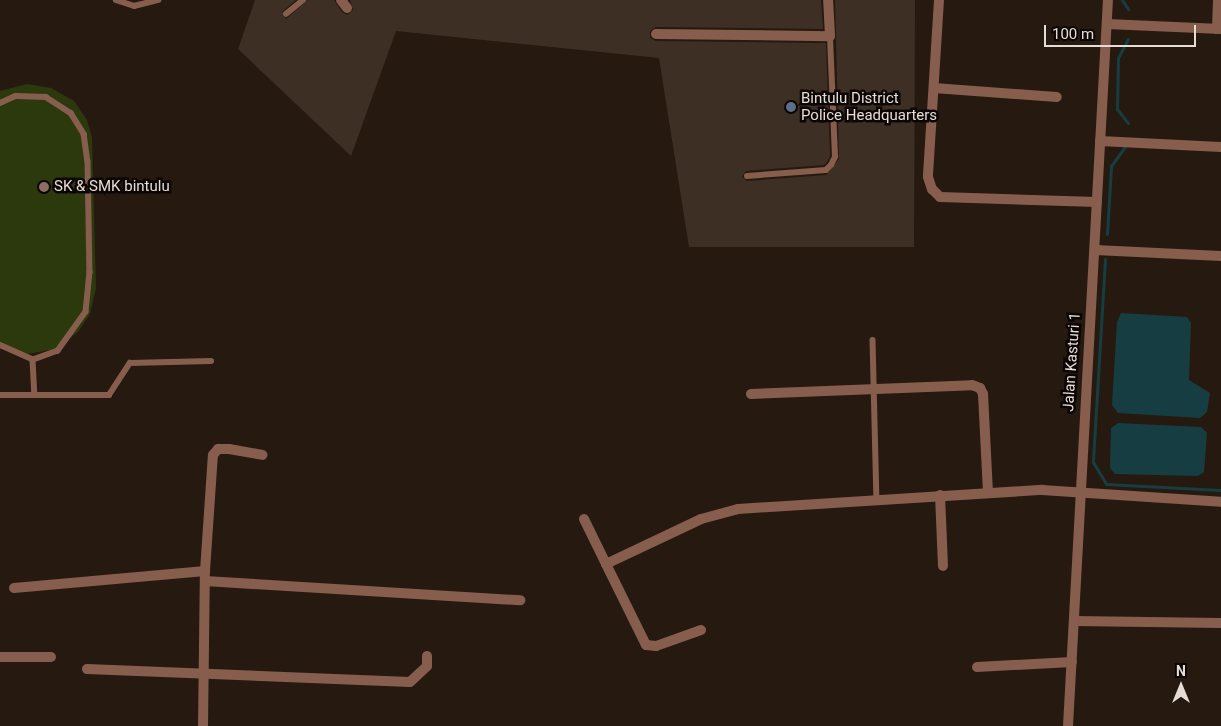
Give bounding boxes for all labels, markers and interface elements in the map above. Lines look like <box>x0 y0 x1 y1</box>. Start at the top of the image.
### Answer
scale bar <box>1046 15 1198 47</box>
text: 100 m <box>1052 25 1094 43</box>
place label: Bintulu District Police Headquarters <box>801 89 937 124</box>
marker: Bintulu District Police Headquarters <box>785 101 797 113</box>
place label: SK & SMK bintulu <box>54 178 170 196</box>
marker: SK & SMK bintulu <box>38 181 50 193</box>
street label: Jalan Kasturi 1 <box>1060 312 1084 412</box>
north arrow <box>1156 661 1206 711</box>
text: N <box>1176 663 1186 679</box>

